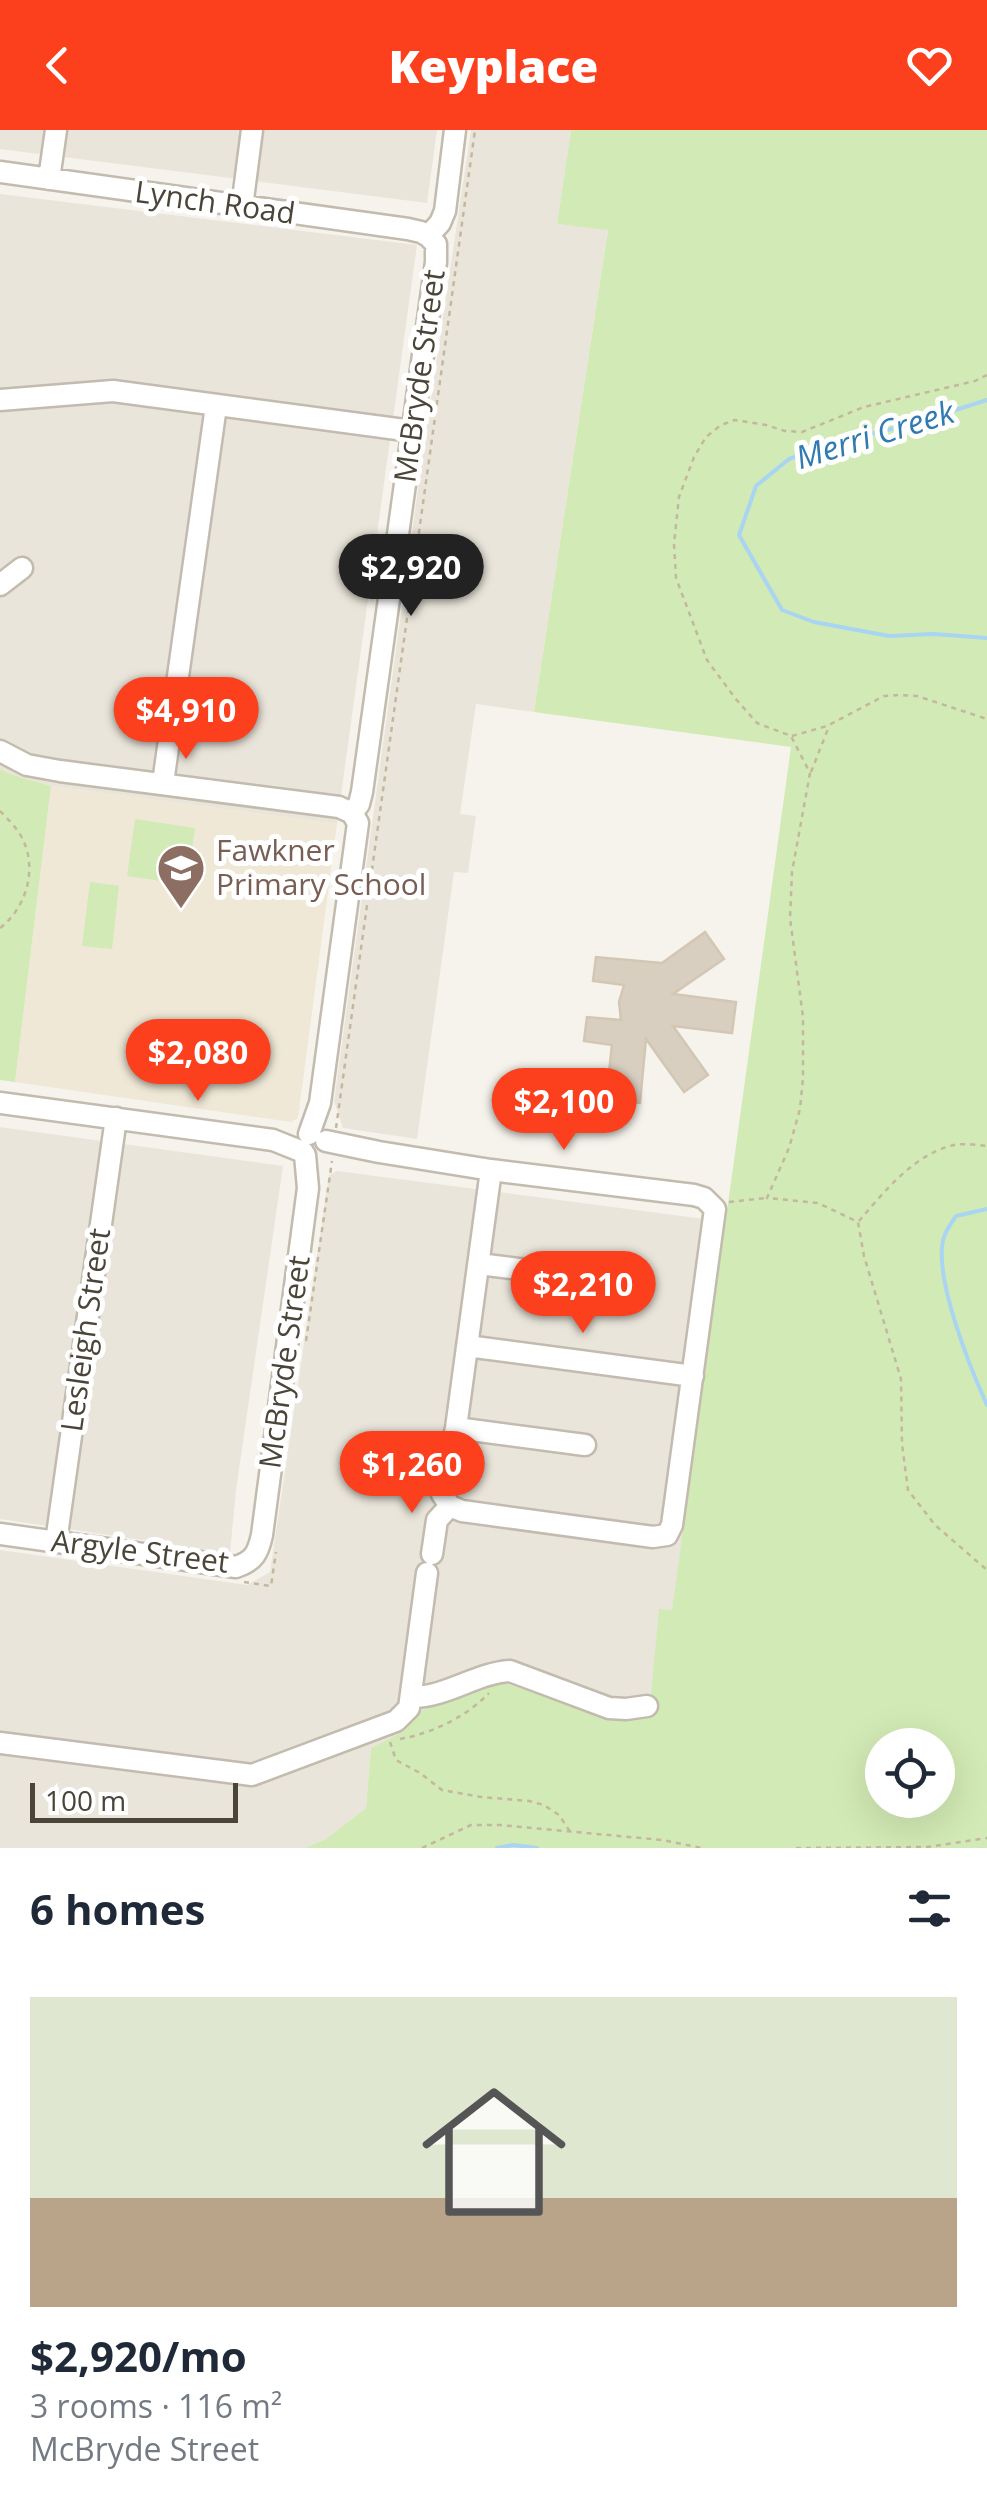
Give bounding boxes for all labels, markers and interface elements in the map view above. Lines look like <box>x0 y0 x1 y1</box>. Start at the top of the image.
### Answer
text: Keyplace <box>389 35 598 96</box>
icon: back <box>30 38 85 93</box>
icon: heart <box>902 38 957 93</box>
street label: Lynch Road <box>133 170 298 233</box>
street label: McBryde Street <box>383 267 454 485</box>
water label: Merri Creek <box>790 389 960 478</box>
pin: $2,920 <box>330 534 492 619</box>
text: $2,920 <box>361 545 461 588</box>
pin: $4,910 <box>105 677 267 762</box>
text: $4,910 <box>136 688 236 731</box>
place label: Fawkner Primary School <box>216 829 426 904</box>
school or university icon: Fawkner Primary School <box>155 842 207 910</box>
pin: $2,080 <box>117 1019 279 1104</box>
text: $2,080 <box>148 1030 248 1073</box>
pin: $2,100 <box>483 1068 645 1153</box>
text: $2,100 <box>514 1079 614 1122</box>
street label: Lesleigh Street <box>50 1225 119 1434</box>
pin: $2,210 <box>502 1251 664 1336</box>
street label: McBryde Street <box>248 1253 319 1471</box>
text: $2,210 <box>533 1262 633 1305</box>
pin: $1,260 <box>331 1431 493 1516</box>
text: $1,260 <box>362 1442 462 1485</box>
street label: Argyle Street <box>49 1519 231 1582</box>
map controls <box>865 1728 955 1818</box>
button: locate <box>865 1728 955 1818</box>
scale bar <box>30 1778 238 1822</box>
text: 100 m <box>45 1781 126 1819</box>
text: 6 homes <box>30 1880 205 1937</box>
icon: filters <box>902 1881 957 1936</box>
icon: home <box>404 2062 584 2242</box>
text: $2,920/mo <box>30 2327 247 2384</box>
text: 3 rooms · 116 m² <box>30 2384 282 2427</box>
text: McBryde Street <box>30 2427 259 2470</box>

